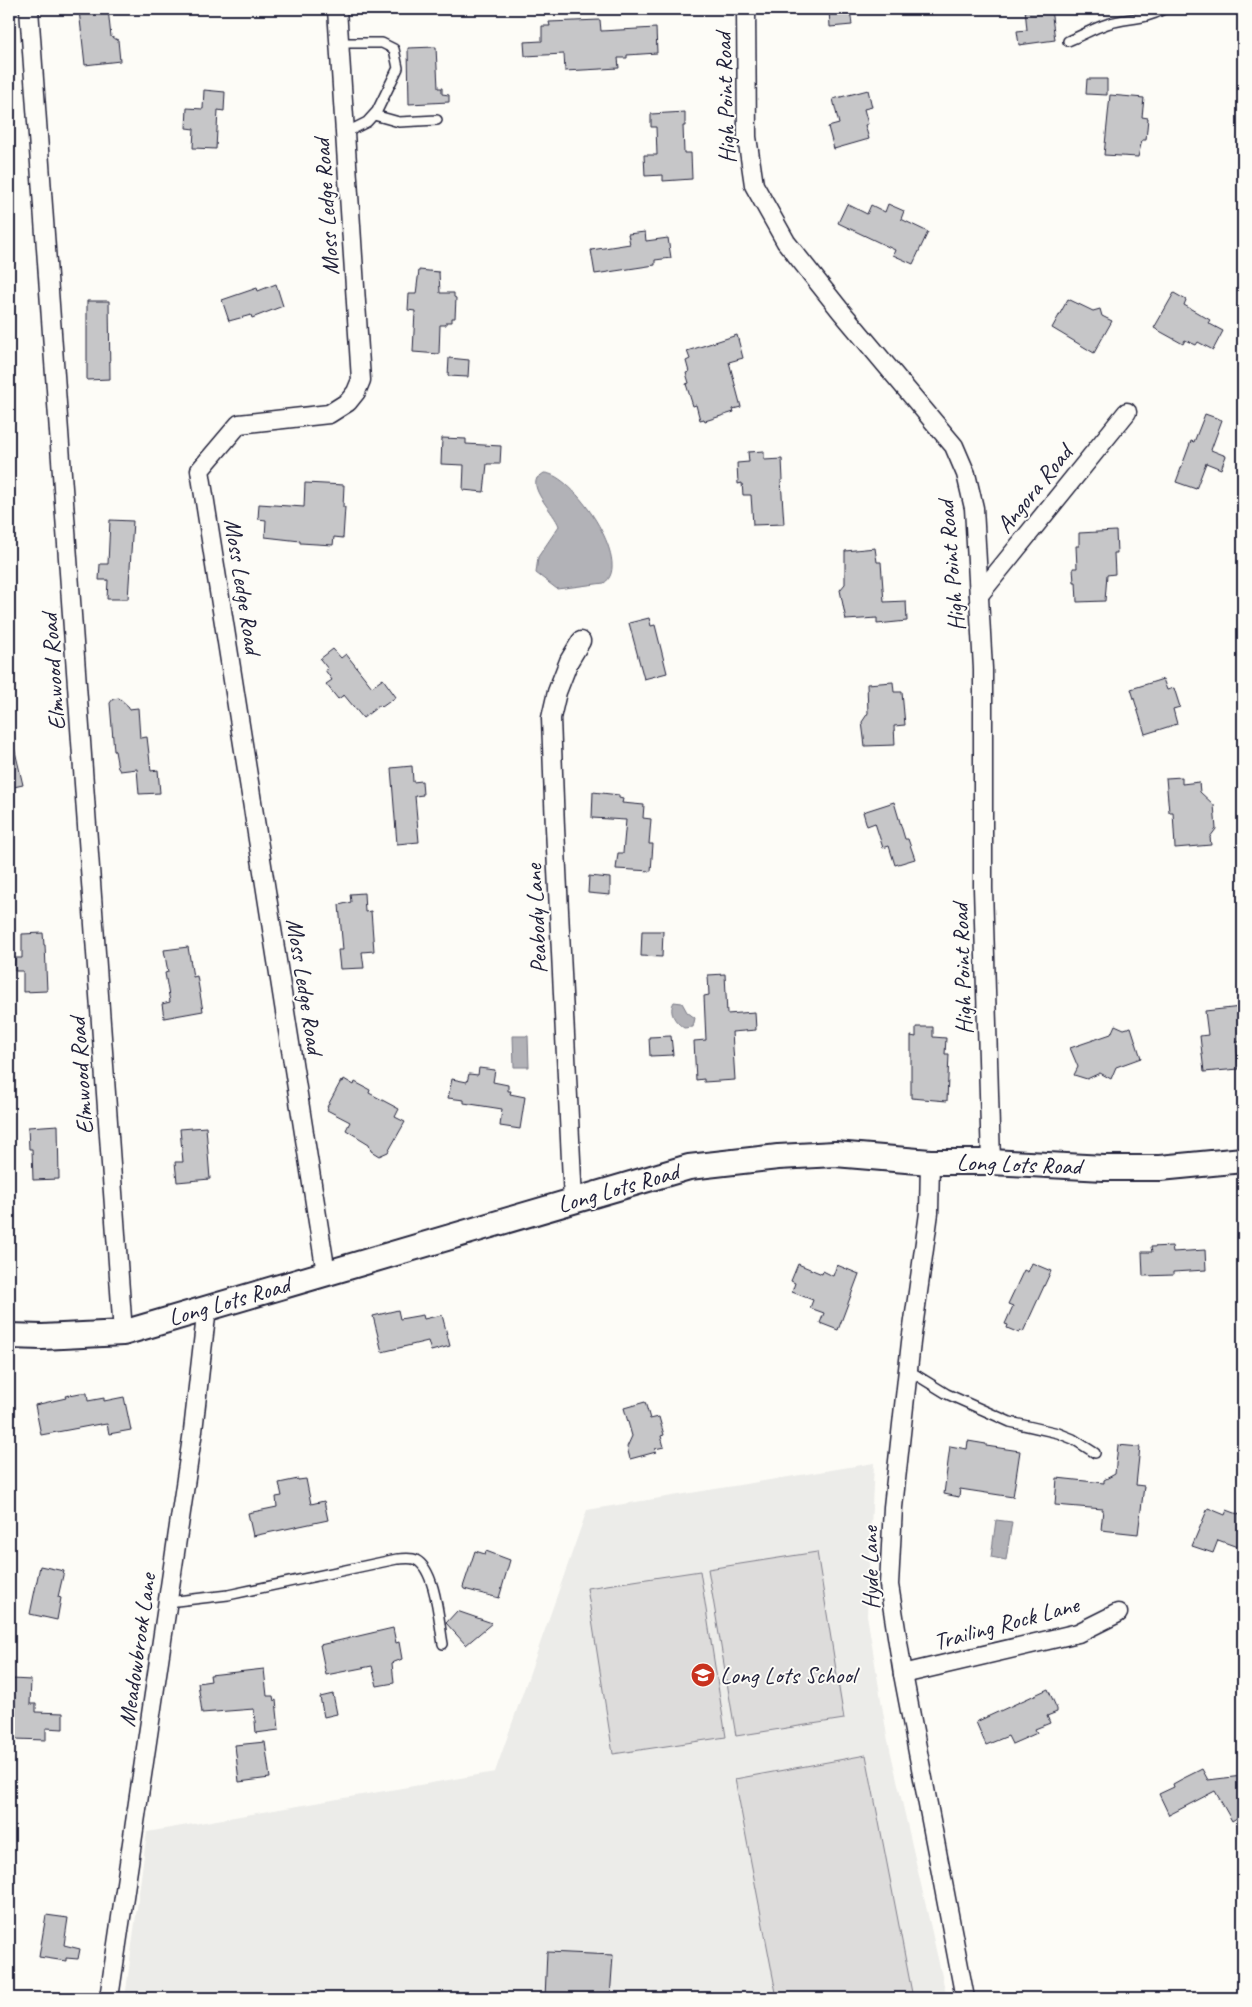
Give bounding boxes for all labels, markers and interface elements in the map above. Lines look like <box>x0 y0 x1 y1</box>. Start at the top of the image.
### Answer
street label: High Point Road <box>708 28 742 164</box>
street label: Moss Ledge Road <box>306 134 346 276</box>
street label: Angora Road <box>989 436 1081 539</box>
street label: High Point Road <box>930 496 972 633</box>
street label: Moss Ledge Road <box>217 516 269 659</box>
street label: Elmwood Road <box>34 609 72 731</box>
street label: Peabody Lane <box>518 861 554 975</box>
street label: High Point Road <box>945 899 979 1035</box>
street label: Moss Ledge Road <box>279 916 331 1059</box>
street label: Elmwood Road <box>62 1013 100 1135</box>
street label: Long Lots Road <box>956 1147 1085 1181</box>
street label: Long Lots Road <box>554 1155 685 1220</box>
street label: Long Lots Road <box>165 1268 296 1333</box>
street label: Hyde Lane <box>854 1524 886 1610</box>
street label: Meadowbrook Lane <box>111 1569 163 1728</box>
street label: Trailing Rock Lane <box>930 1589 1084 1657</box>
place label: Long Lots School <box>720 1660 860 1690</box>
school or university icon: Long Lots School <box>690 1662 716 1688</box>

